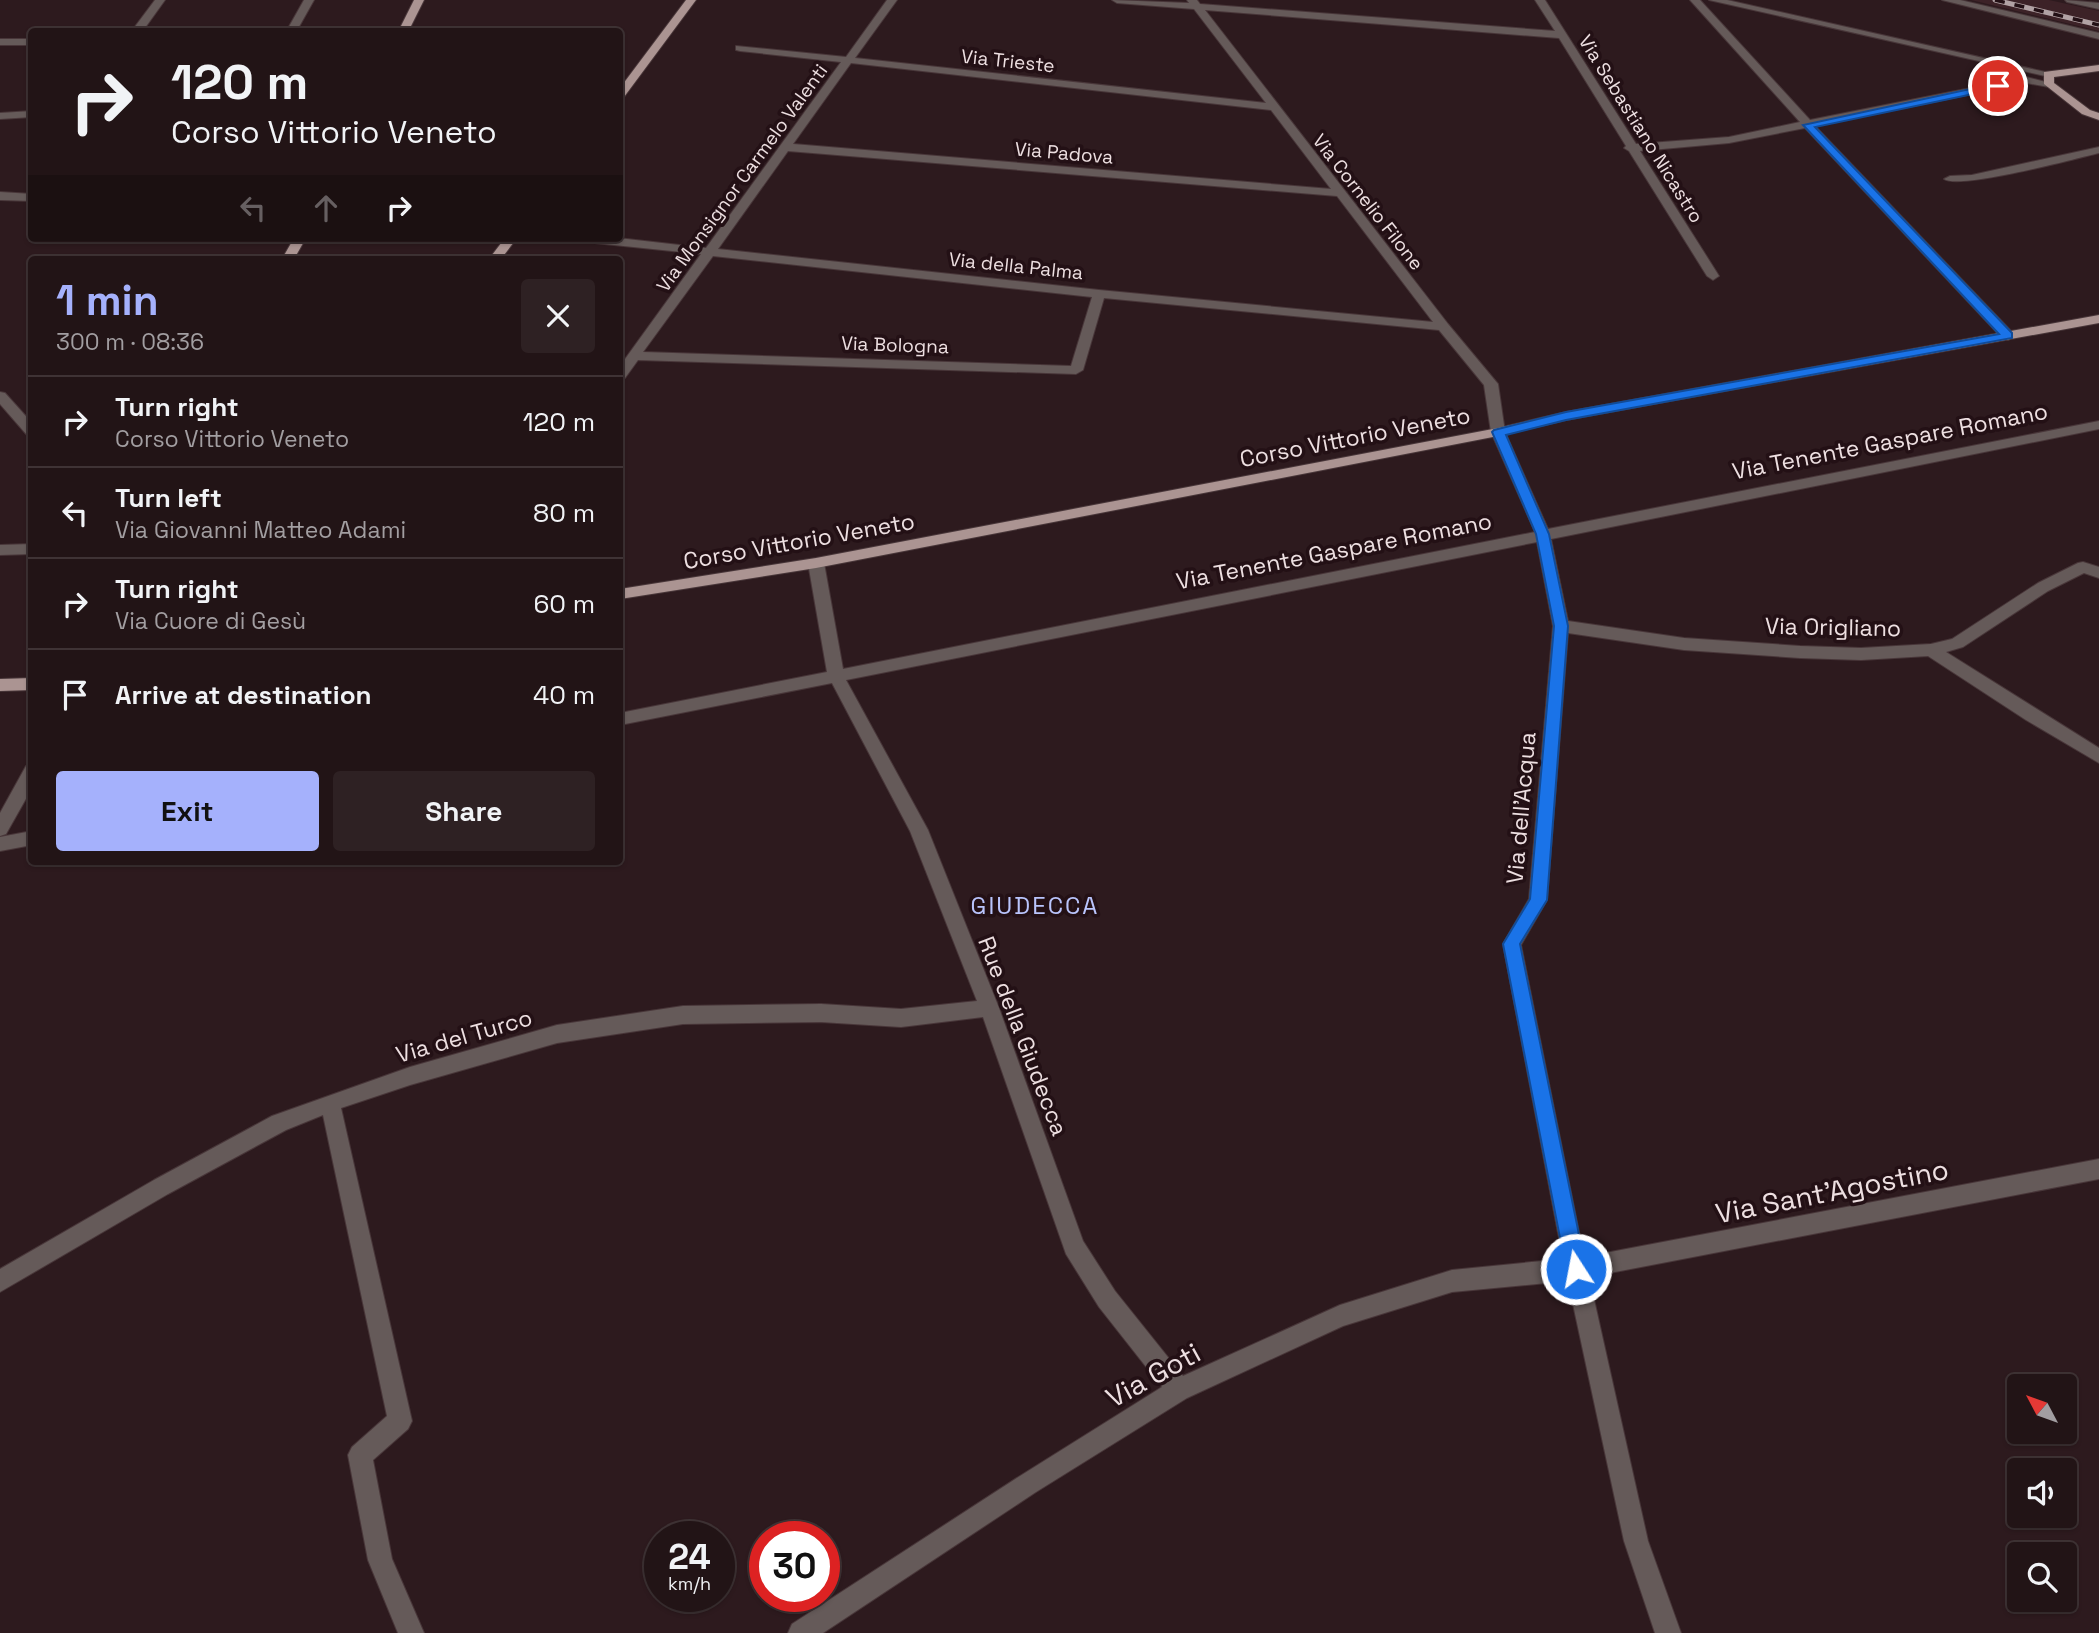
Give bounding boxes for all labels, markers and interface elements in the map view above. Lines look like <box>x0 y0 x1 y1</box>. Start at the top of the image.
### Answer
street label: Via Sebastiano Nicastro <box>1573 30 1709 228</box>
street label: Via Trieste <box>960 44 1056 78</box>
text: 120 m <box>171 51 308 113</box>
icon: right <box>56 56 147 147</box>
pin <box>1968 56 2028 116</box>
street label: Via Monsignor Carmelo Valenti <box>651 59 833 297</box>
icon: arrive <box>1979 67 2017 105</box>
text: Corso Vittorio Veneto <box>171 112 497 152</box>
street label: Via Cornelio Filone <box>1307 129 1429 275</box>
street label: Via Padova <box>1014 136 1114 170</box>
icon: left <box>234 189 272 227</box>
icon: ahead <box>307 189 345 227</box>
icon: right <box>380 189 418 227</box>
street label: Via della Palma <box>948 247 1084 285</box>
text: 1 min <box>56 274 159 327</box>
button: close <box>521 279 595 353</box>
text: 300 m · 08:36 <box>56 327 204 357</box>
street label: Via Bologna <box>841 331 949 359</box>
text: Turn right <box>115 390 239 424</box>
street label: Via Tenente Gaspare Romano <box>1730 396 2050 486</box>
street label: Corso Vittorio Veneto <box>1237 400 1473 474</box>
icon: right <box>56 403 94 441</box>
text: 120 m <box>523 405 595 439</box>
text: Corso Vittorio Veneto <box>115 424 349 454</box>
text: Turn left <box>115 481 222 515</box>
icon: left <box>56 494 94 532</box>
text: 80 m <box>533 496 595 530</box>
street label: Corso Vittorio Veneto <box>681 506 917 576</box>
street label: Via Tenente Gaspare Romano <box>1174 506 1494 596</box>
text: Via Giovanni Matteo Adami <box>115 515 406 545</box>
text: Turn right <box>115 572 239 606</box>
icon: right <box>56 585 94 623</box>
text: 60 m <box>533 587 595 621</box>
text: Via Cuore di Gesù <box>115 606 306 636</box>
street label: Via Origliano <box>1765 611 1901 643</box>
icon: arrive <box>56 676 94 714</box>
text: Arrive at destination <box>115 678 372 712</box>
text: 40 m <box>533 678 595 712</box>
street label: Via dell'Acqua <box>1499 731 1543 885</box>
button: Exit <box>56 771 319 851</box>
button: Share <box>333 771 595 851</box>
district label: GIUDECCA <box>971 890 1099 921</box>
street label: Rue della Giudecca <box>971 932 1075 1140</box>
street label: Via del Turco <box>392 1002 536 1070</box>
street label: Via Sant'Agostino <box>1712 1151 1952 1231</box>
position arrow <box>1539 1232 1613 1306</box>
street label: Via Goti <box>1099 1334 1207 1416</box>
north arrow <box>2007 1374 2077 1444</box>
map controls <box>2007 1374 2077 1612</box>
button: sound <box>2007 1458 2077 1528</box>
speed limit sign: 30 <box>749 1521 840 1612</box>
text: 24 <box>668 1535 711 1579</box>
button: search <box>2007 1542 2077 1612</box>
text: km/h <box>668 1572 711 1595</box>

